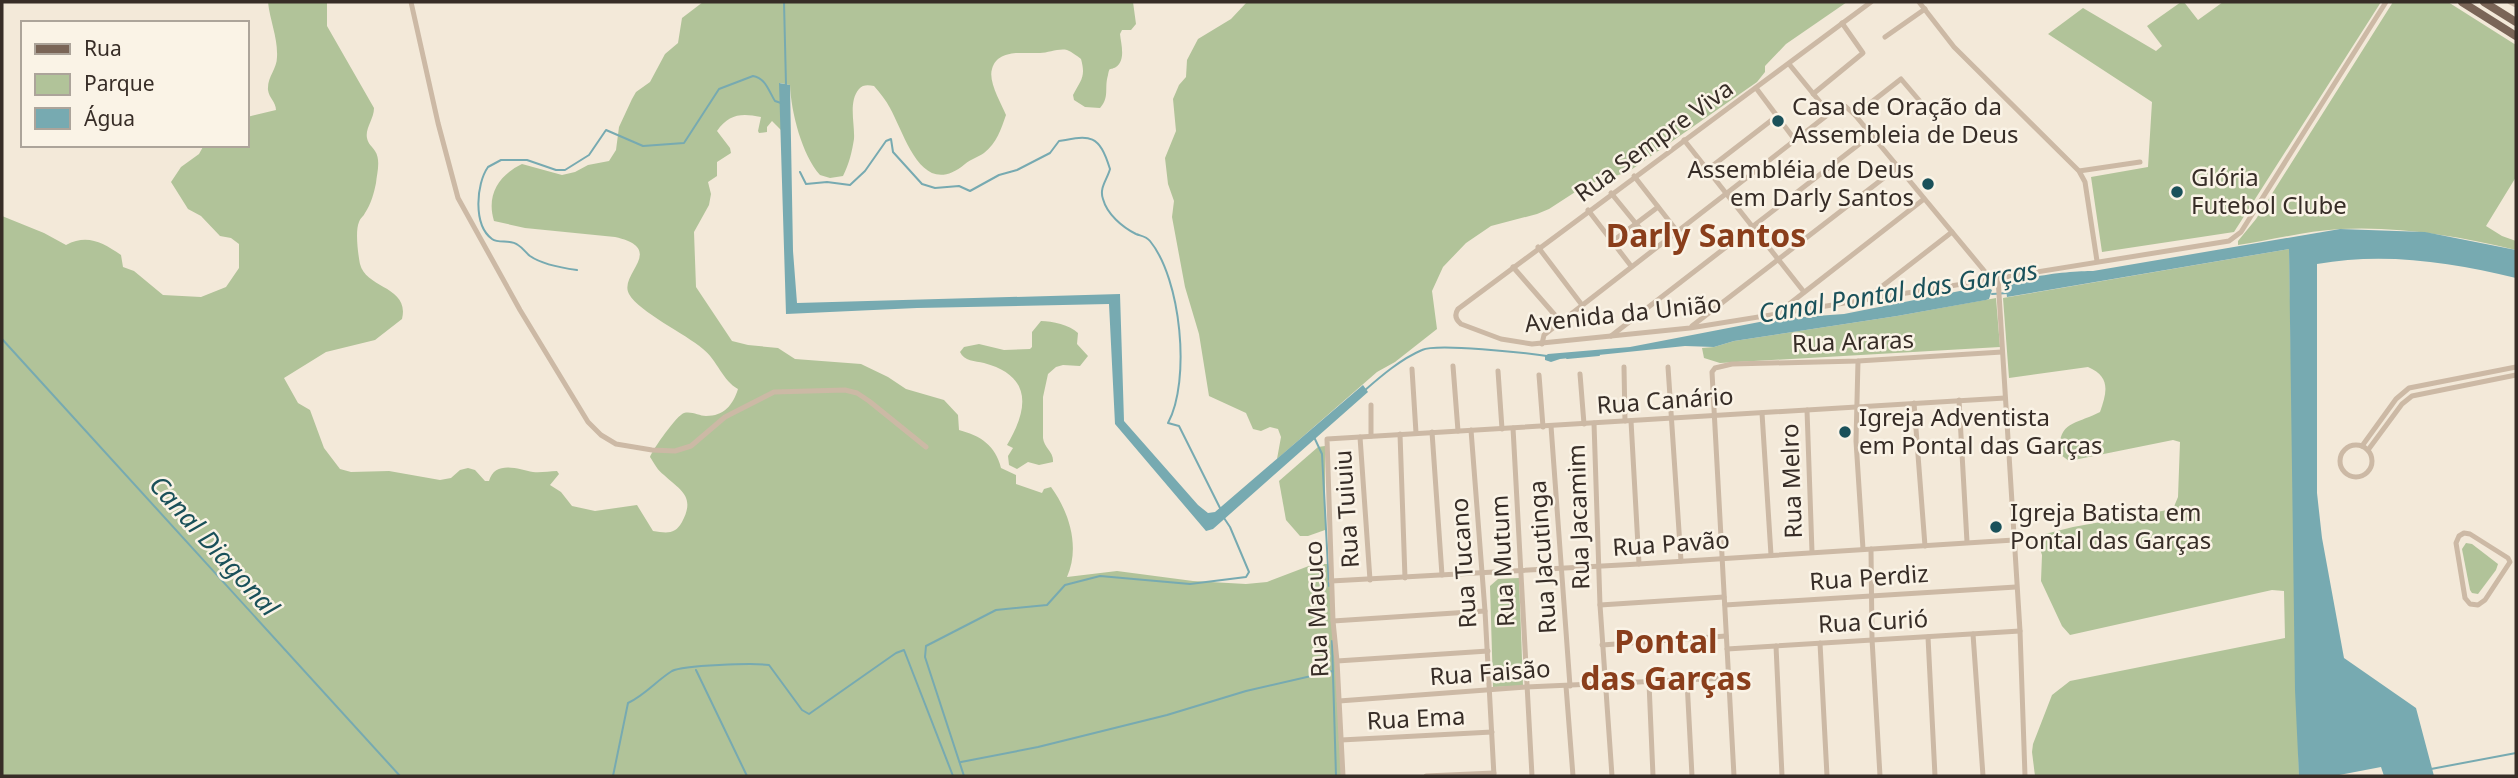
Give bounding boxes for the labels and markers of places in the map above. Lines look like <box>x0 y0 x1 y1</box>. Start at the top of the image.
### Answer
place label: Casa de Oração da Assembleia de Deus <box>1792 89 2019 150</box>
marker: Casa de Oração da Assembleia de Deus <box>1770 113 1786 129</box>
place label: Assembléia de Deus em Darly Santos <box>1687 152 1914 213</box>
place label: Glória Futebol Clube <box>2191 160 2347 221</box>
marker: Assembléia de Deus em Darly Santos <box>1920 176 1936 192</box>
marker: Glória Futebol Clube <box>2169 184 2185 200</box>
place label: Igreja Adventista em Pontal das Garças <box>1859 400 2102 461</box>
marker: Igreja Adventista em Pontal das Garças <box>1837 424 1853 440</box>
place label: Igreja Batista em Pontal das Garças <box>2010 495 2211 556</box>
marker: Igreja Batista em Pontal das Garças <box>1988 519 2004 535</box>

